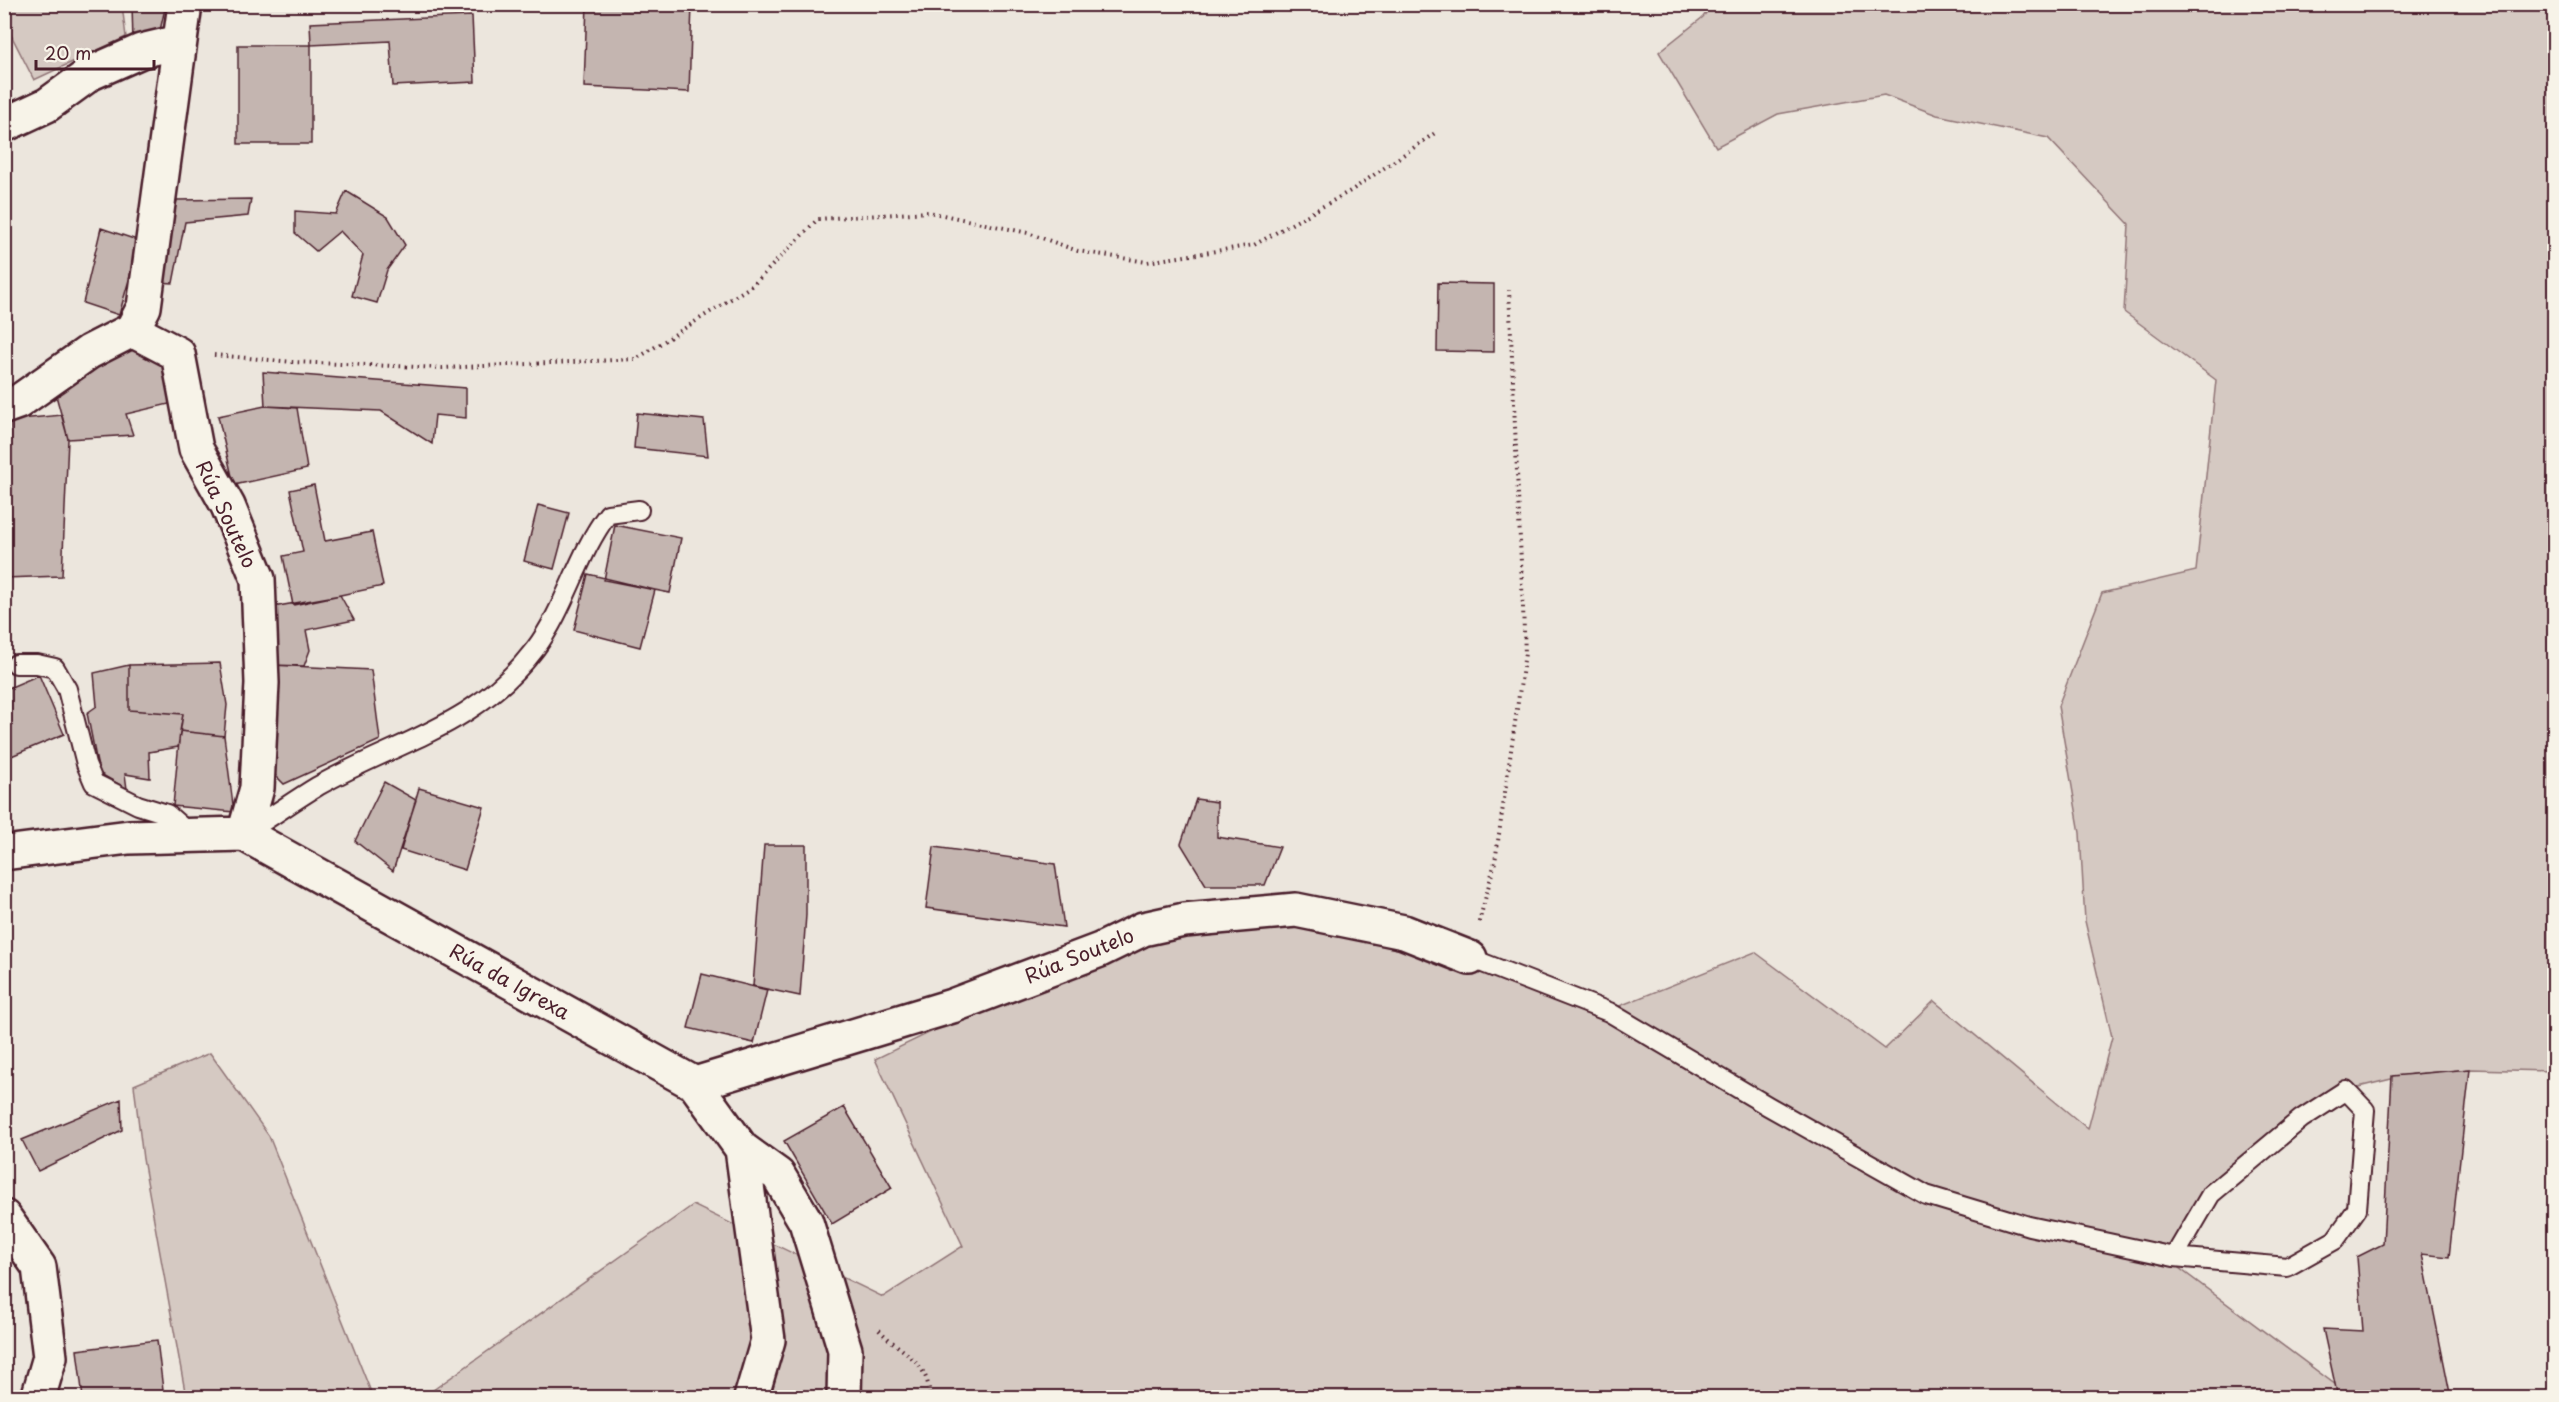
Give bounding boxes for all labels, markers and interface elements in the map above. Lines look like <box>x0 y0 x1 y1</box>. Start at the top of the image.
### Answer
scale bar <box>36 33 154 71</box>
text: 20 m <box>45 39 91 66</box>
street label: Rúa Soutelo <box>189 455 265 573</box>
street label: Rúa Soutelo <box>1020 919 1138 991</box>
street label: Rúa da Igrexa <box>444 935 576 1027</box>

